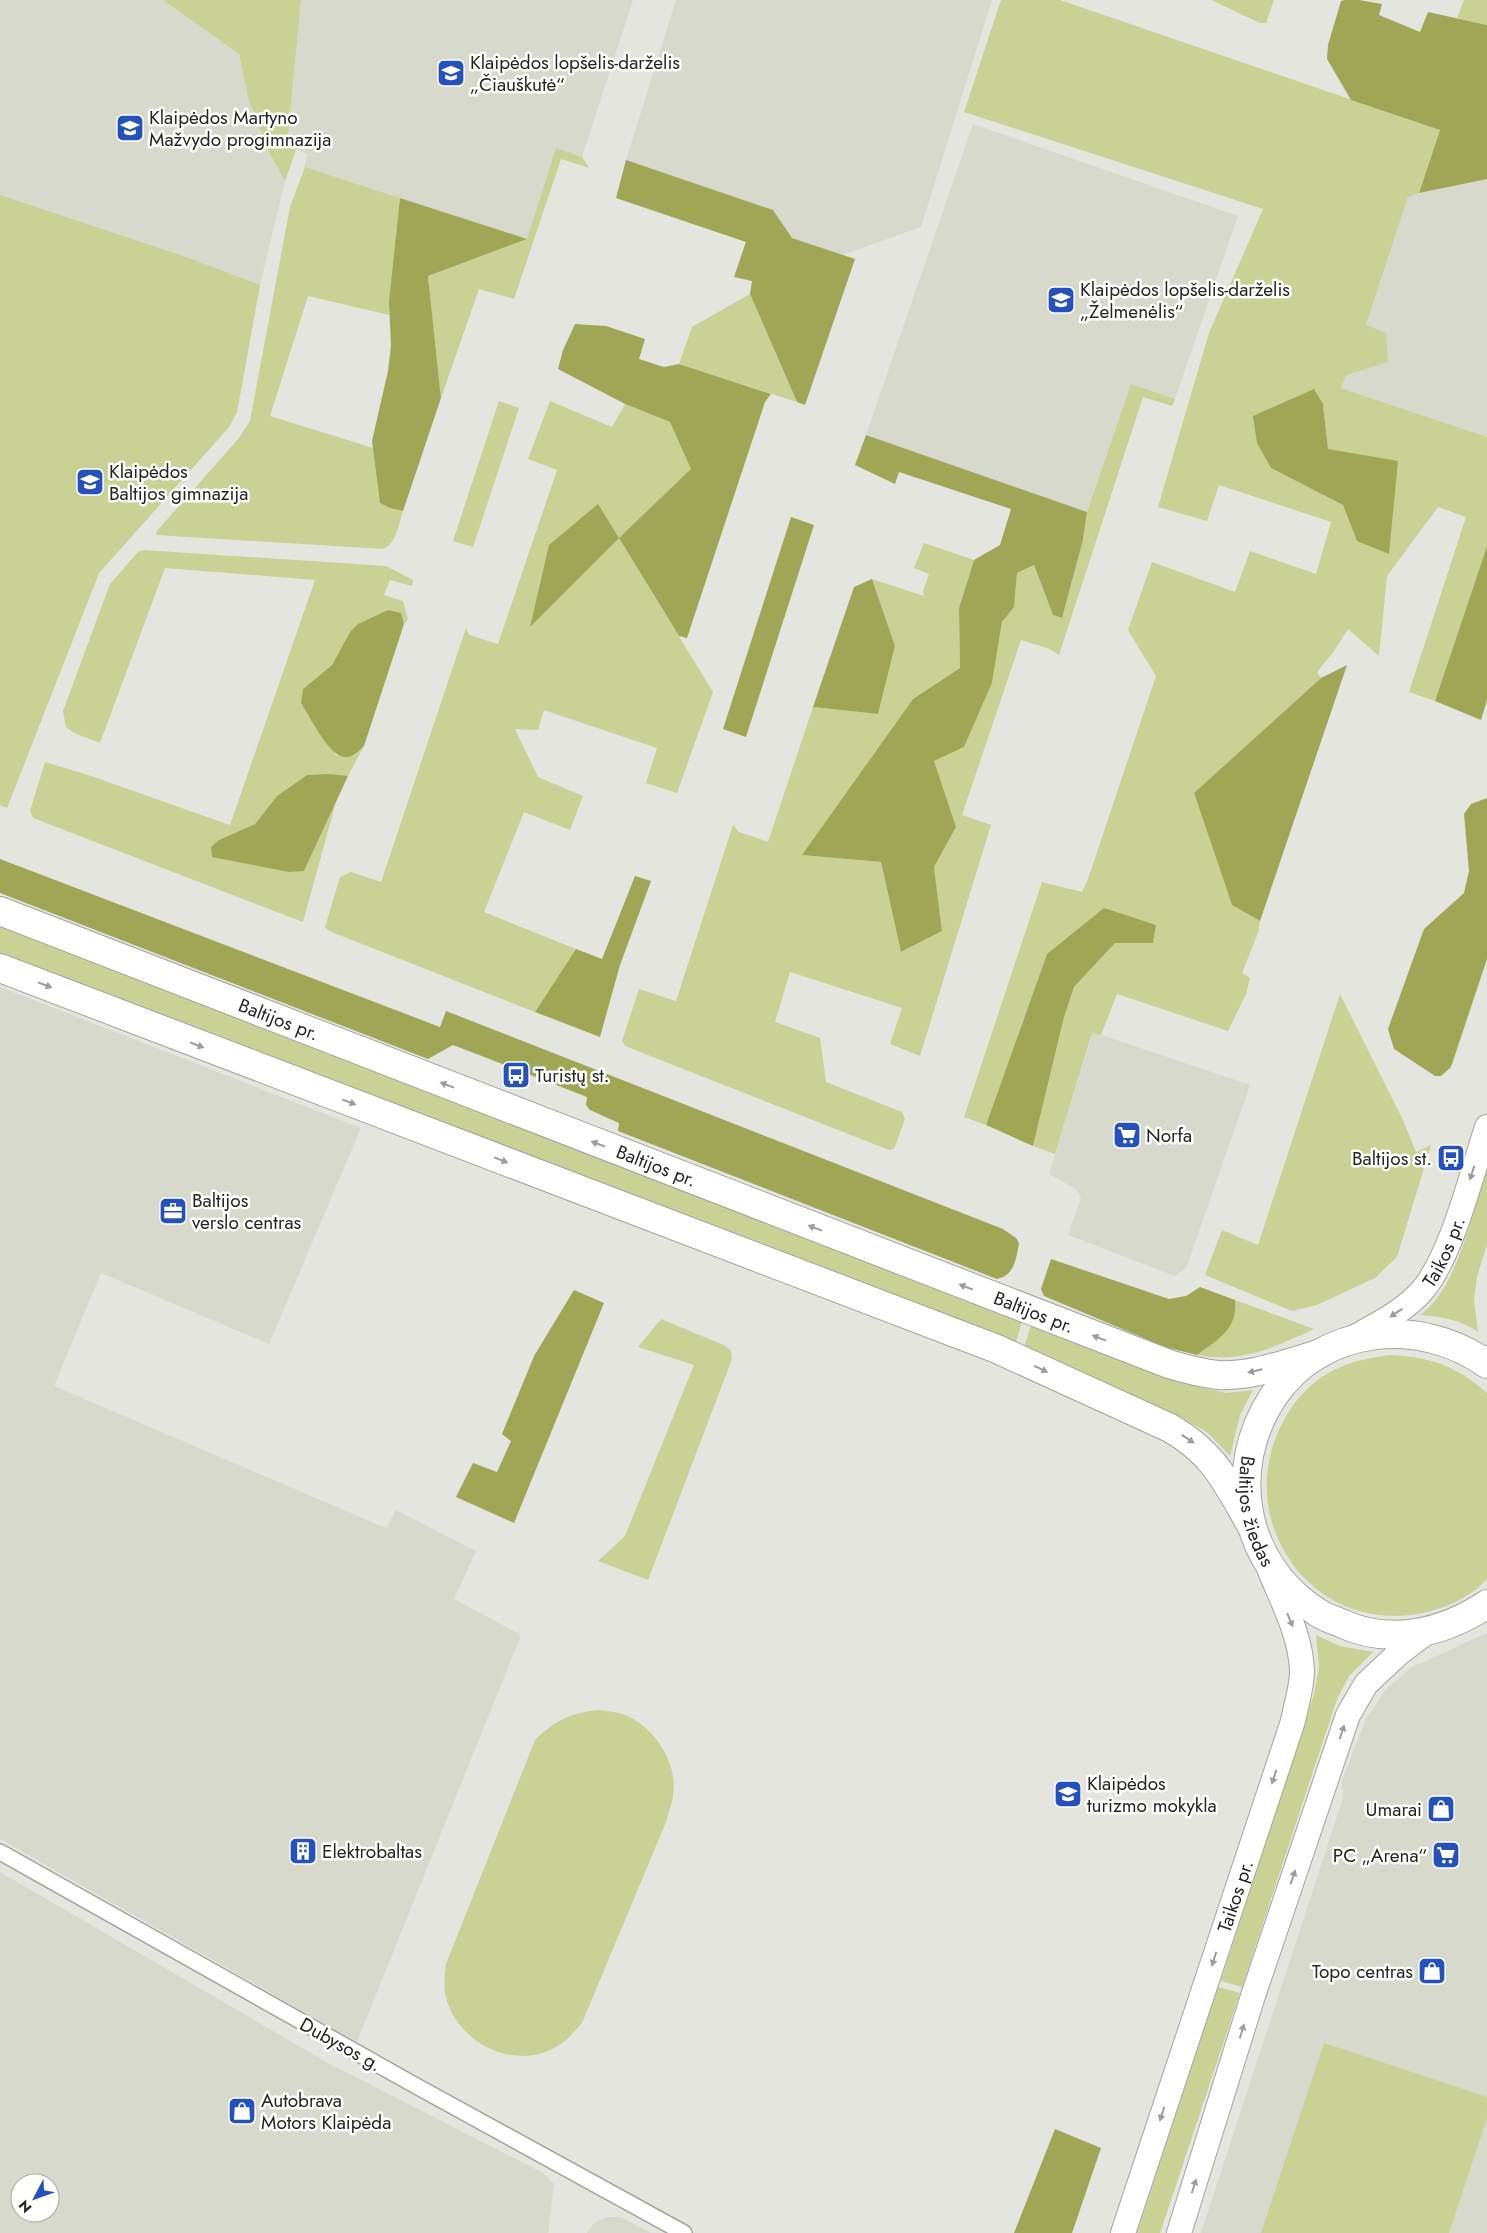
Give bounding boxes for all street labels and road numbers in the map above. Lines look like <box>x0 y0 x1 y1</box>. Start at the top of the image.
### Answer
street label: Baltijos pr. <box>235 992 323 1047</box>
street label: Baltijos pr. <box>612 1138 700 1194</box>
street label: Taikos pr. <box>1416 1213 1472 1293</box>
street label: Baltijos pr. <box>990 1284 1078 1340</box>
street label: Baltijos žiedas <box>1232 1454 1281 1572</box>
street label: Taikos pr. <box>1211 1856 1260 1936</box>
street label: Dubysos g. <box>295 2011 387 2078</box>

